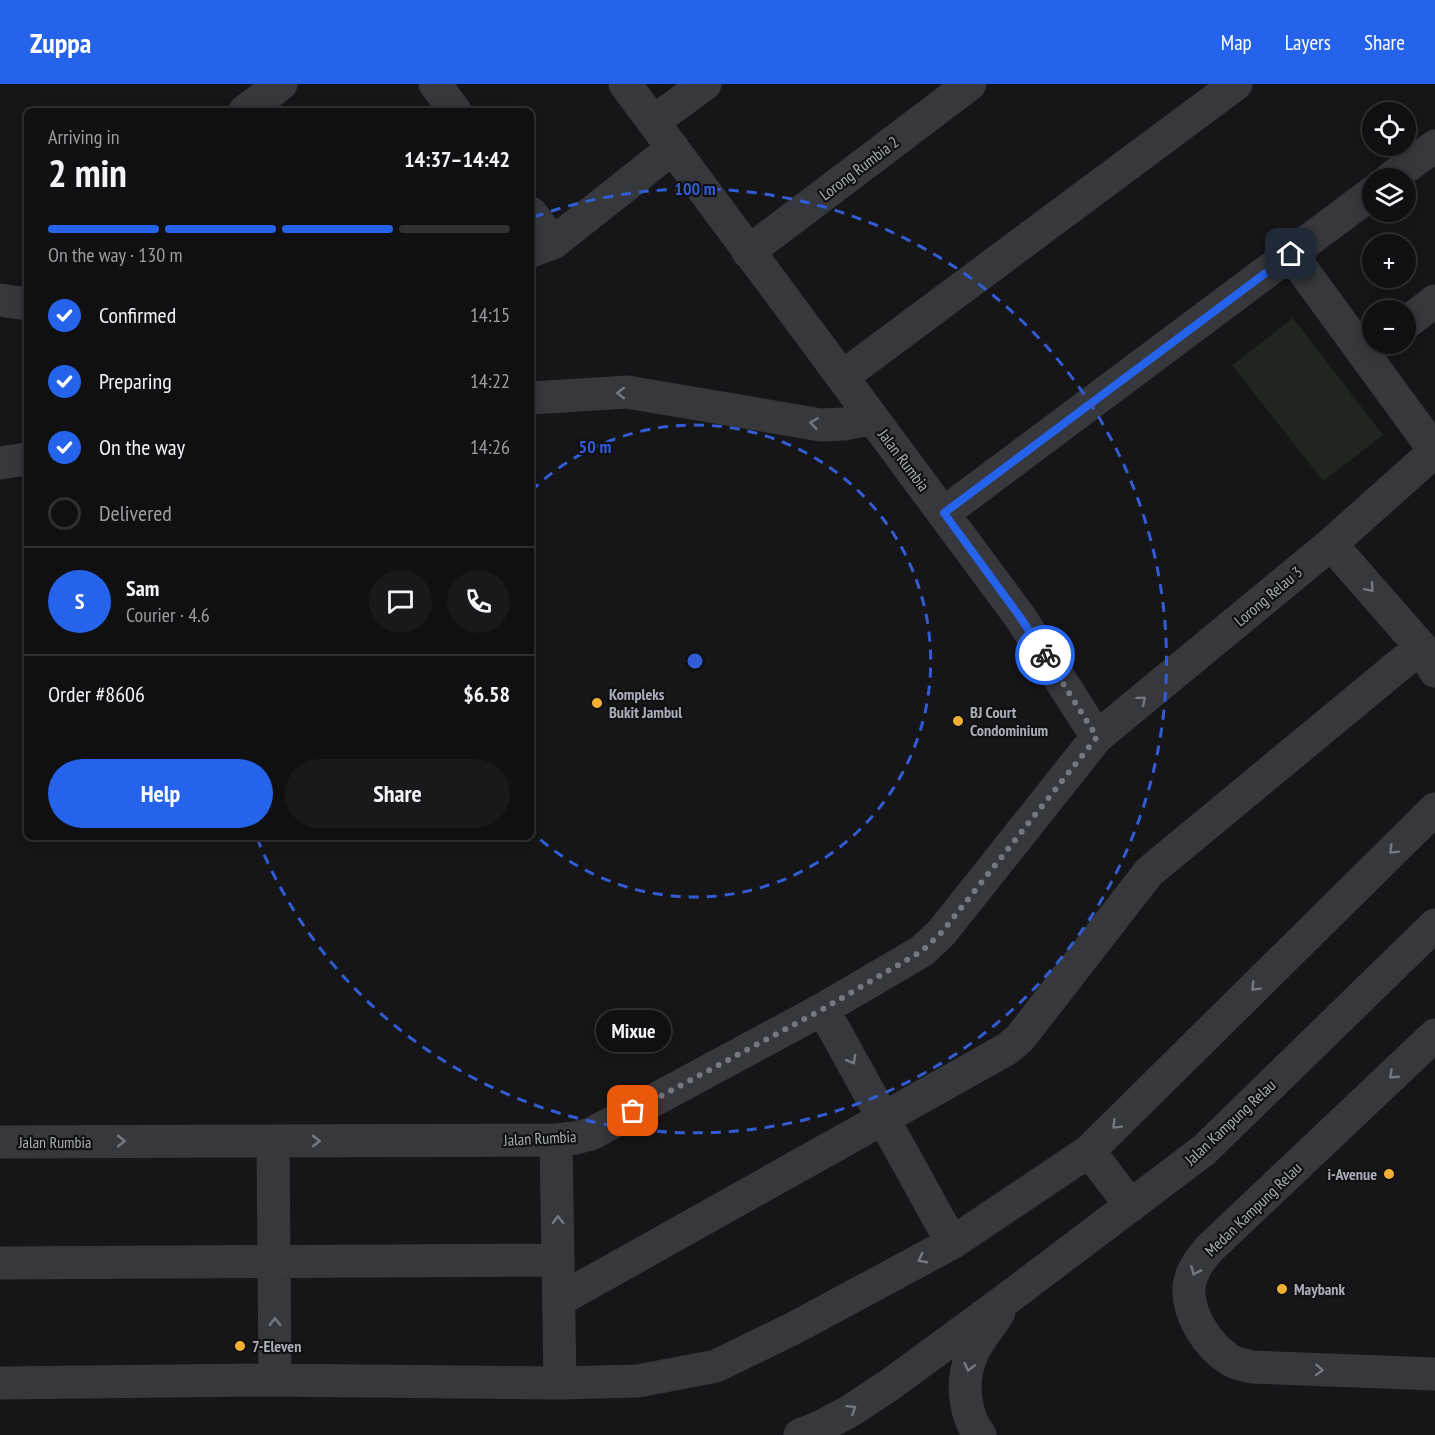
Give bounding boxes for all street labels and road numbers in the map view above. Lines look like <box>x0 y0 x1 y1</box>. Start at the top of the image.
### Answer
street label: Lorong Rumbia 2 <box>815 132 903 204</box>
street label: Jalan Rumbia <box>874 424 934 495</box>
street label: Lorong Relau 3 <box>1230 562 1306 630</box>
street label: Jalan Kampung Relau <box>1180 1075 1280 1170</box>
street label: Jalan Rumbia <box>502 1126 577 1150</box>
street label: Jalan Rumbia <box>18 1132 91 1152</box>
street label: Medan Kampung Relau <box>1200 1158 1306 1260</box>

